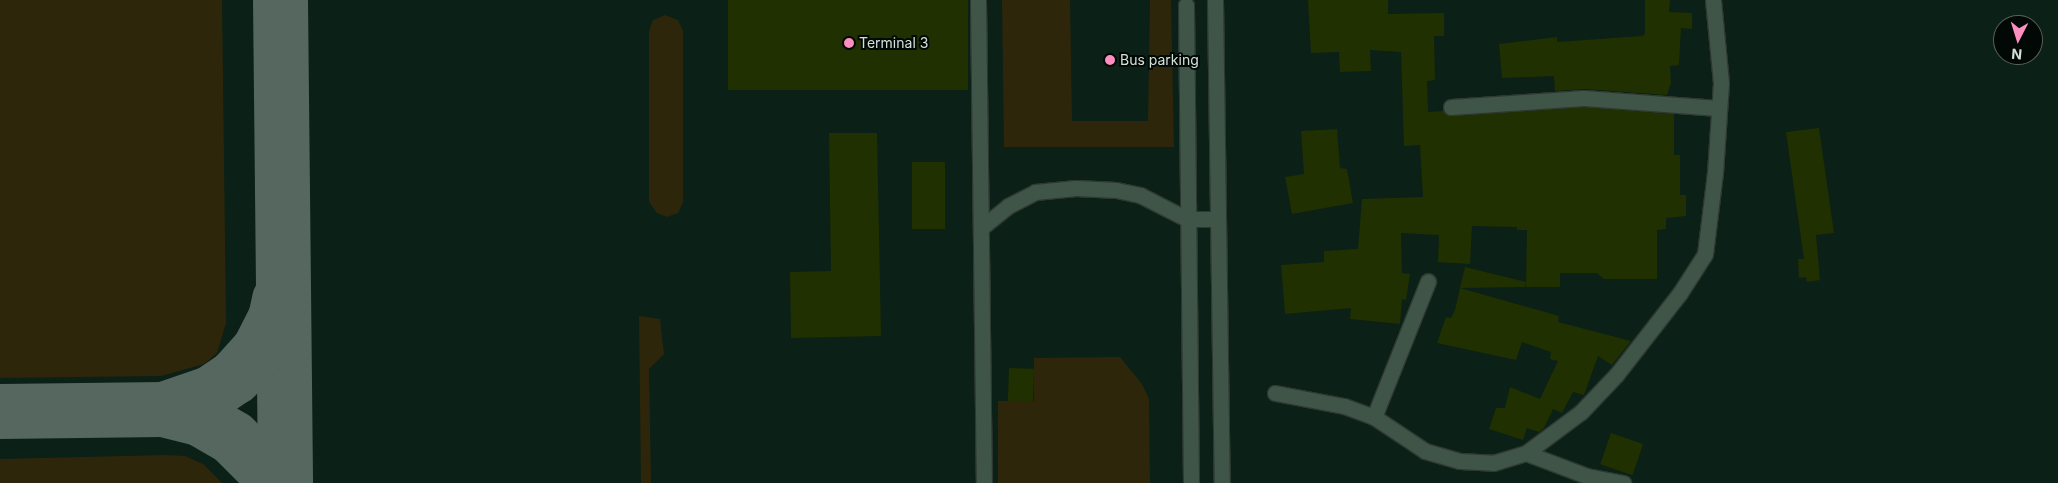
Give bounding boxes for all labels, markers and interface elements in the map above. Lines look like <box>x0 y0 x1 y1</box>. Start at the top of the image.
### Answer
north arrow <box>1993 15 2043 65</box>
place label: Terminal 3 <box>859 35 928 51</box>
marker: Terminal 3 <box>843 37 855 49</box>
text: N <box>2011 46 2023 63</box>
place label: Bus parking <box>1120 52 1199 68</box>
marker: Bus parking <box>1104 54 1116 66</box>

